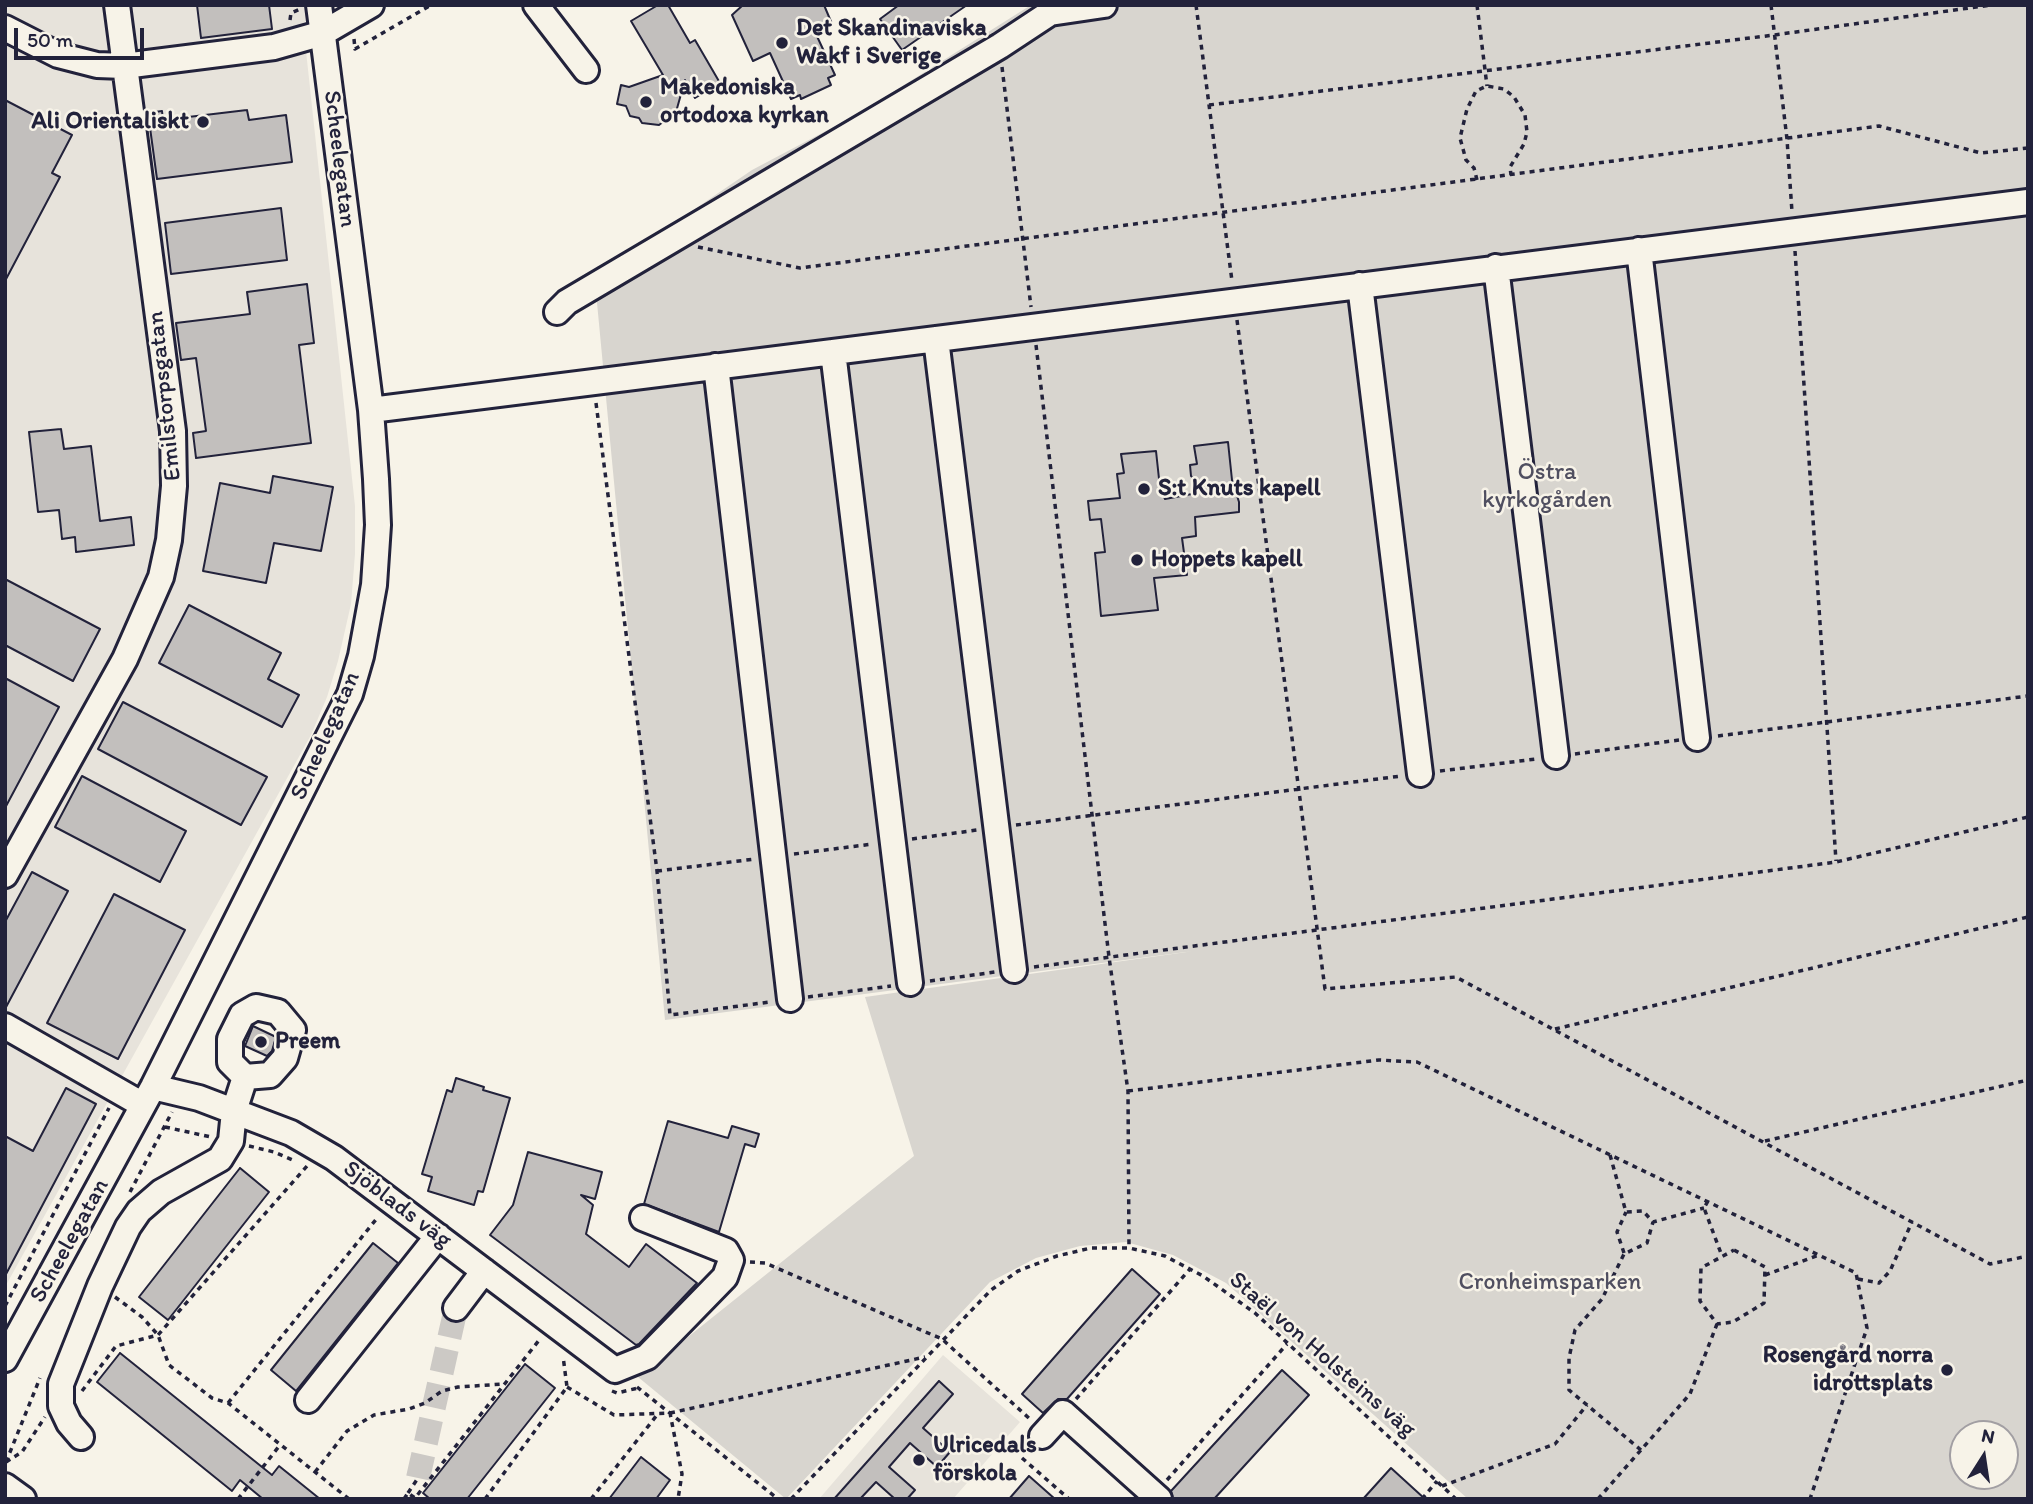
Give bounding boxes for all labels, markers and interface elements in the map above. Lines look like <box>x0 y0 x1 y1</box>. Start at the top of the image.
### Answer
scale bar <box>18 14 147 58</box>
place label: Det Skandinaviska Wakf i Sverige <box>796 15 986 71</box>
text: 50 m <box>27 27 73 52</box>
marker: Det Skandinaviska Wakf i Sverige <box>774 35 790 51</box>
place label: Makedoniska ortodoxa kyrkan <box>660 74 829 130</box>
street label: Scheelegatan <box>316 89 362 229</box>
marker: Makedoniska ortodoxa kyrkan <box>638 94 654 110</box>
place label: Ali Orientaliskt <box>32 108 189 136</box>
marker: Ali Orientaliskt <box>195 114 211 130</box>
street label: Emilstorpsgatan <box>142 310 188 482</box>
park label: Östra kyrkogården <box>1482 459 1612 515</box>
place label: S:t Knuts kapell <box>1158 475 1321 503</box>
marker: S:t Knuts kapell <box>1136 481 1152 497</box>
place label: Hoppets kapell <box>1151 546 1303 574</box>
marker: Hoppets kapell <box>1129 552 1145 568</box>
street label: Scheelegatan <box>285 667 367 805</box>
place label: Preem <box>275 1028 340 1056</box>
marker: Preem <box>253 1034 269 1050</box>
street label: Sjöblads väg <box>337 1155 457 1255</box>
street label: Scheelegatan <box>24 1174 116 1308</box>
street label: Staël von Holsteins väg <box>1223 1266 1421 1444</box>
park label: Cronheimsparken <box>1459 1269 1641 1297</box>
place label: Rosengård norra idrottsplats <box>1763 1342 1933 1398</box>
marker: Rosengård norra idrottsplats <box>1939 1362 1955 1378</box>
north arrow <box>1949 1420 2019 1490</box>
text: N <box>1979 1423 1997 1449</box>
place label: Ulricedals förskola <box>933 1432 1037 1488</box>
marker: Ulricedals förskola <box>911 1452 927 1468</box>

